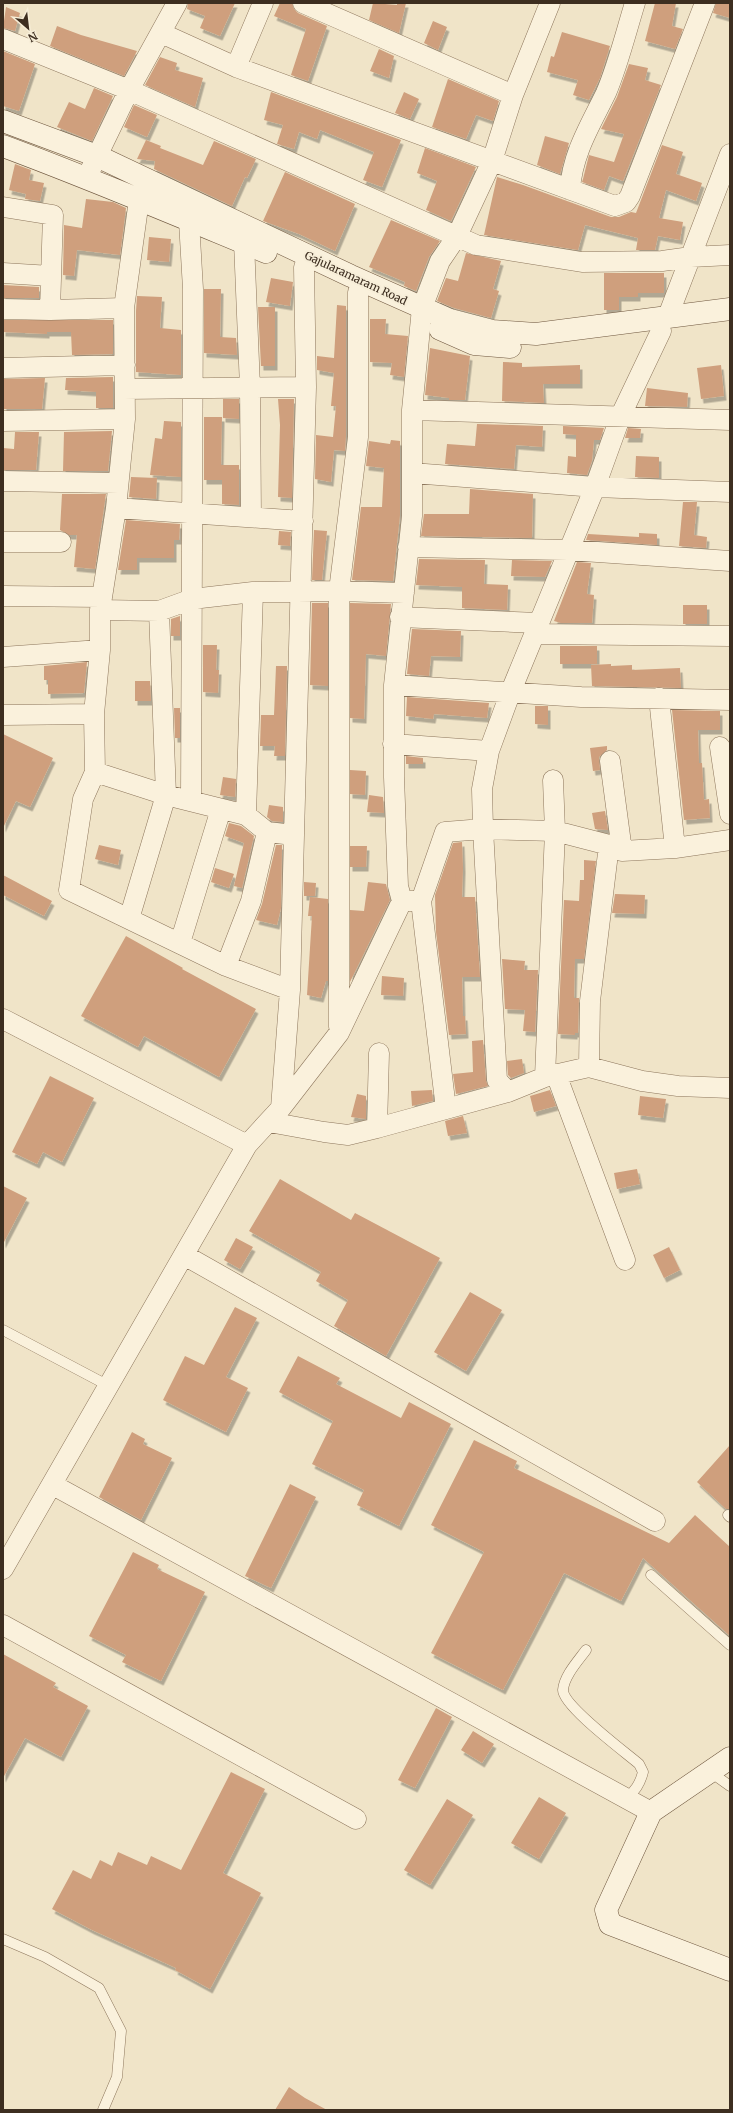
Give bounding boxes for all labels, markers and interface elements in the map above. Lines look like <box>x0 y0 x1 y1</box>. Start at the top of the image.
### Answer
north arrow <box>8 8 48 48</box>
text: N <box>25 29 40 45</box>
street label: Gajularamaram Road <box>302 248 410 308</box>

